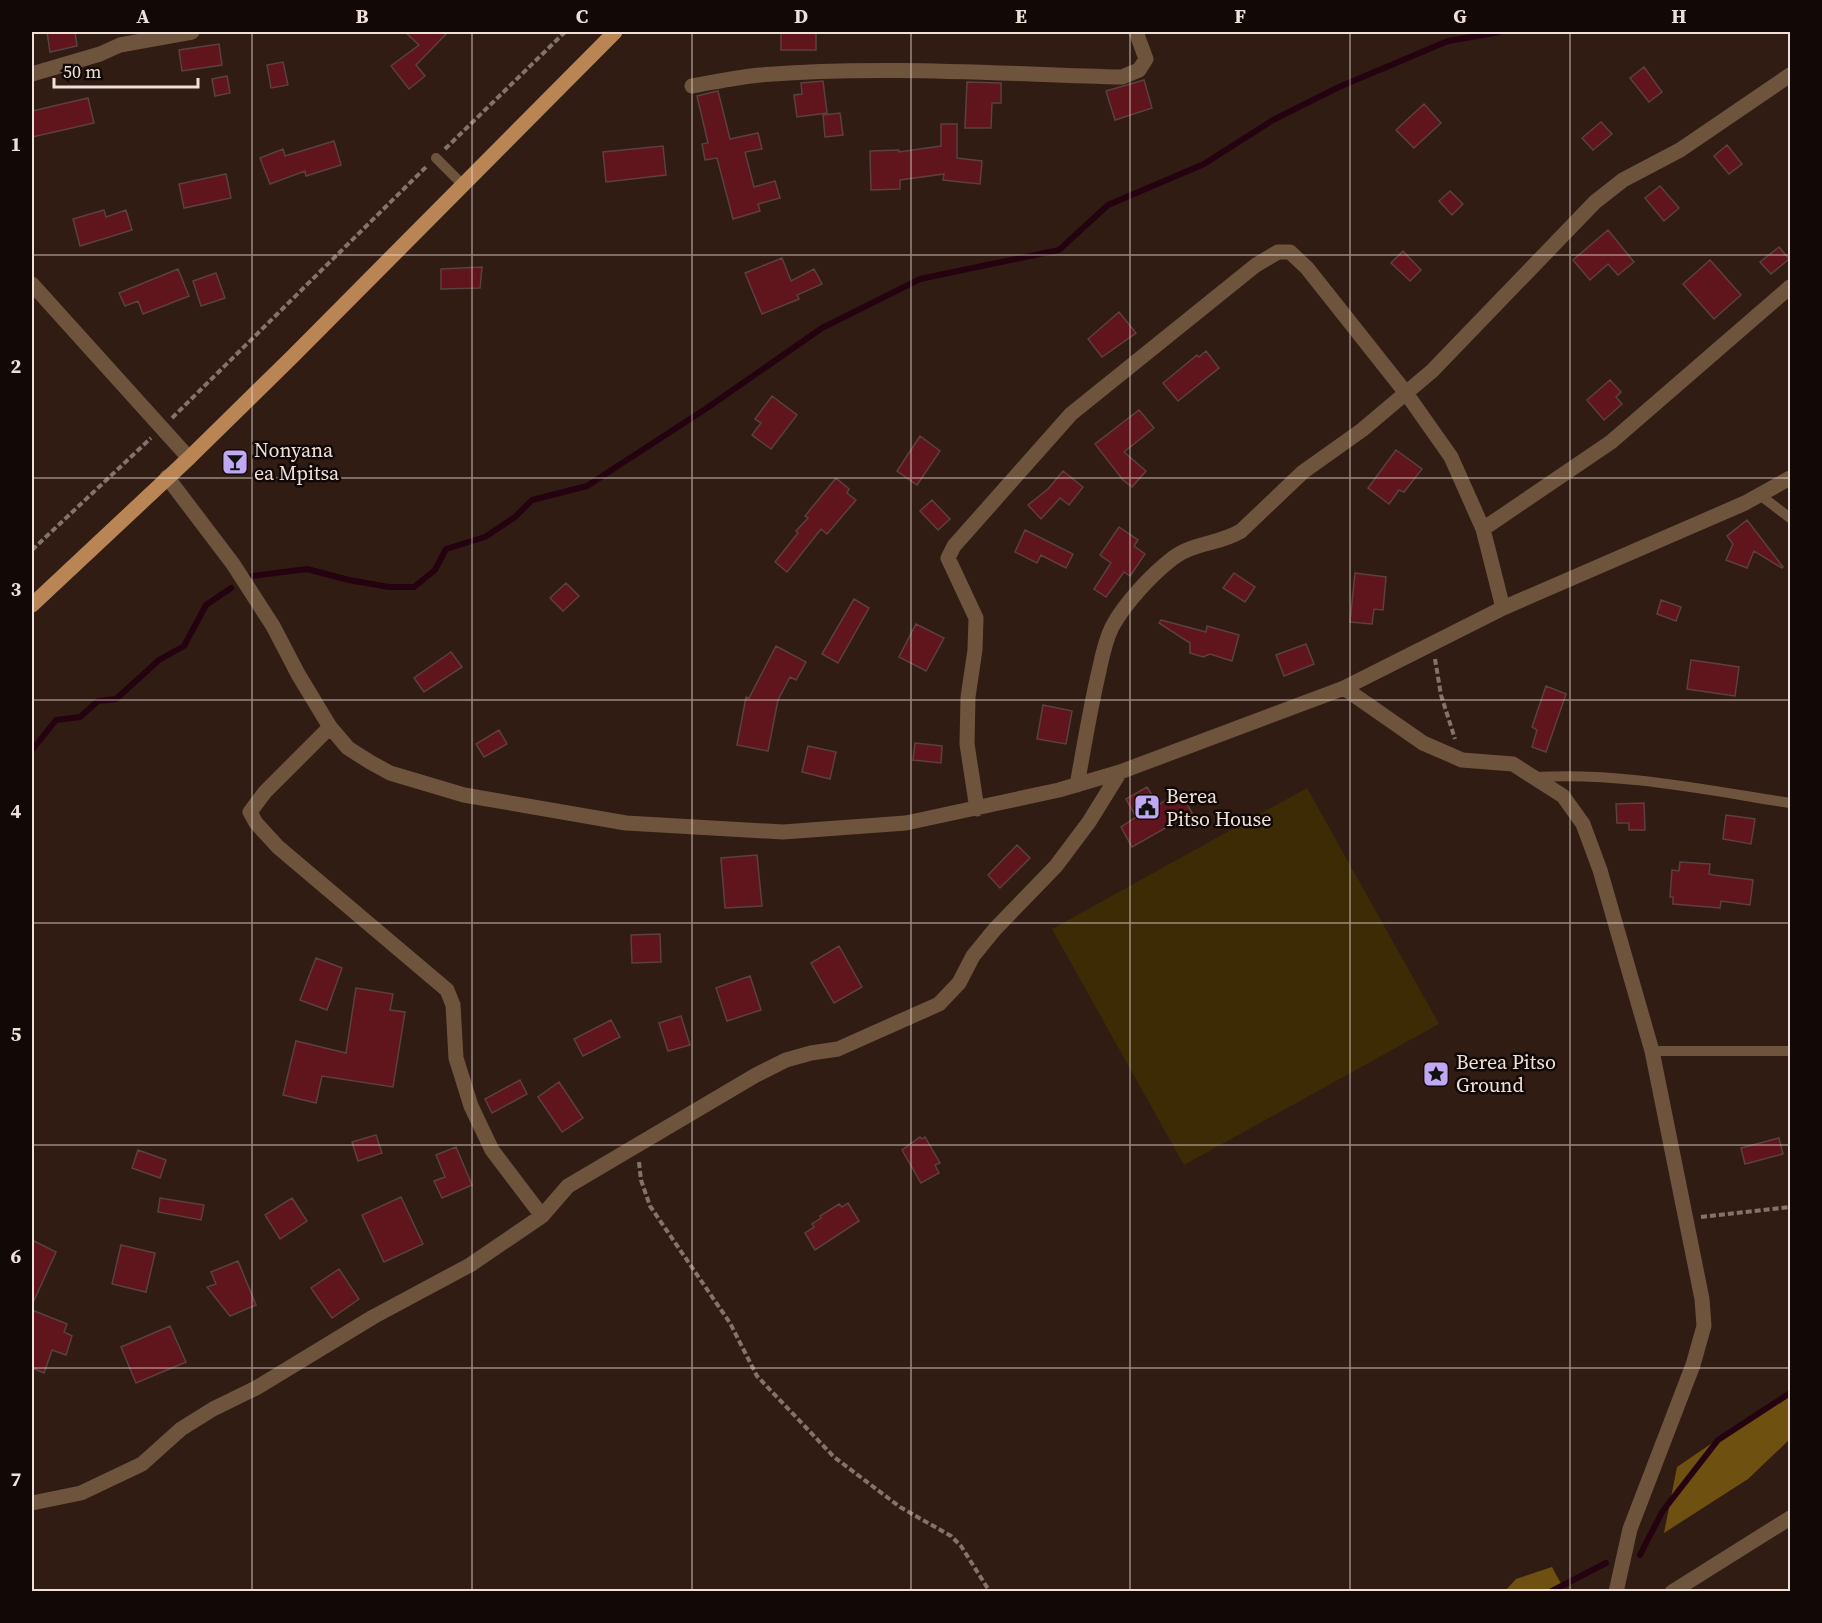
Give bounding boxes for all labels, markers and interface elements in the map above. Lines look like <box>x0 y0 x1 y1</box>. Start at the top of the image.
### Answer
text: A <box>136 2 150 30</box>
text: B <box>355 2 369 30</box>
text: C <box>576 2 588 30</box>
text: D <box>794 2 808 30</box>
text: E <box>1015 2 1027 30</box>
text: F <box>1234 2 1246 30</box>
text: G <box>1453 2 1467 30</box>
text: H <box>1671 2 1687 30</box>
scale bar <box>54 51 198 89</box>
text: 50 m <box>63 59 101 84</box>
text: 1 <box>11 130 21 158</box>
text: 2 <box>11 352 22 380</box>
place label: Nonyana ea Mpitsa <box>254 436 340 487</box>
bar icon: Nonyana ea Mpitsa <box>220 447 250 477</box>
text: 3 <box>11 575 22 603</box>
place label: Berea Pitso House <box>1166 782 1271 833</box>
public building icon: Berea Pitso House <box>1132 792 1162 822</box>
text: 4 <box>11 797 22 825</box>
text: 5 <box>11 1020 22 1048</box>
place label: Berea Pitso Ground <box>1456 1048 1556 1099</box>
place icon: Berea Pitso Ground <box>1421 1059 1451 1089</box>
text: 6 <box>11 1242 22 1270</box>
text: 7 <box>11 1465 22 1493</box>

